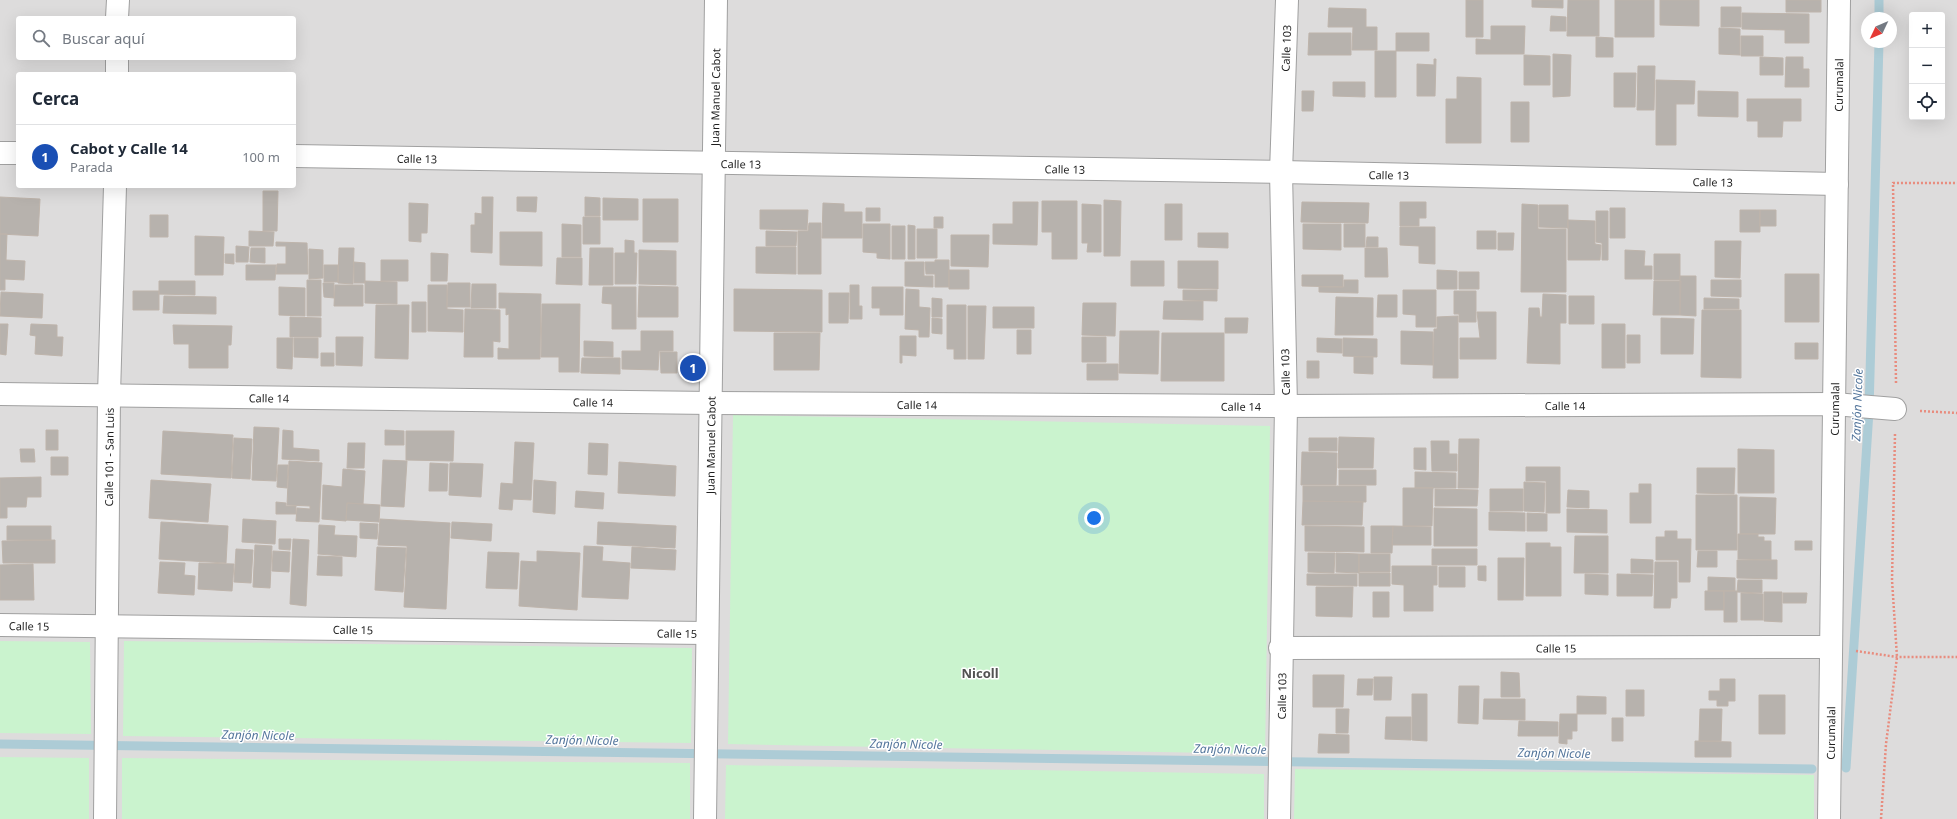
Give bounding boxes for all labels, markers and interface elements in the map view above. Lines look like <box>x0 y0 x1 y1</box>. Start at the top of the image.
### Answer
north arrow <box>1861 12 1897 48</box>
map controls <box>1909 12 1945 120</box>
button: + <box>1909 12 1945 48</box>
search box <box>16 16 296 60</box>
street label: Calle 103 <box>1277 25 1294 72</box>
icon: search <box>30 27 52 49</box>
text: Buscar aquí <box>62 28 145 48</box>
street label: Juan Manuel Cabot <box>707 48 723 147</box>
button: − <box>1909 48 1945 84</box>
street label: Curumalal <box>1830 58 1846 112</box>
button: locate <box>1909 84 1945 120</box>
text: Cerca <box>32 87 79 110</box>
text: Cabot y Calle 14 <box>70 138 188 158</box>
text: 1 <box>41 148 49 166</box>
text: 100 m <box>242 148 280 166</box>
street label: Calle 13 <box>397 150 437 166</box>
street label: Calle 13 <box>721 155 761 171</box>
text: Parada <box>70 158 113 176</box>
street label: Calle 13 <box>1045 161 1085 176</box>
street label: Calle 13 <box>1368 166 1409 182</box>
street label: Calle 13 <box>1692 173 1733 189</box>
street label: Calle 103 <box>1277 348 1293 396</box>
pin: 1 <box>680 353 706 383</box>
water label: Zanjón Nicole <box>1847 368 1867 443</box>
street label: Curumalal <box>1826 382 1842 436</box>
street label: Calle 14 <box>249 390 290 405</box>
street label: Calle 14 <box>573 394 614 409</box>
street label: Juan Manuel Cabot <box>702 396 718 495</box>
street label: Calle 14 <box>897 396 938 412</box>
street label: Calle 14 <box>1545 397 1586 413</box>
street label: Calle 14 <box>1221 398 1262 413</box>
street label: Calle 101 - San Luis <box>100 408 116 506</box>
your location <box>1084 508 1104 528</box>
street label: Calle 15 <box>9 618 49 633</box>
street label: Calle 15 <box>333 621 373 637</box>
street label: Calle 15 <box>657 625 697 640</box>
street label: Calle 15 <box>1536 640 1576 655</box>
district label: Nicoll <box>961 664 999 682</box>
street label: Calle 103 <box>1273 672 1289 720</box>
street label: Curumalal <box>1822 706 1838 760</box>
water label: Zanjón Nicole <box>220 726 295 744</box>
water label: Zanjón Nicole <box>544 731 619 749</box>
water label: Zanjón Nicole <box>868 735 943 753</box>
water label: Zanjón Nicole <box>1192 740 1267 758</box>
water label: Zanjón Nicole <box>1516 744 1591 762</box>

